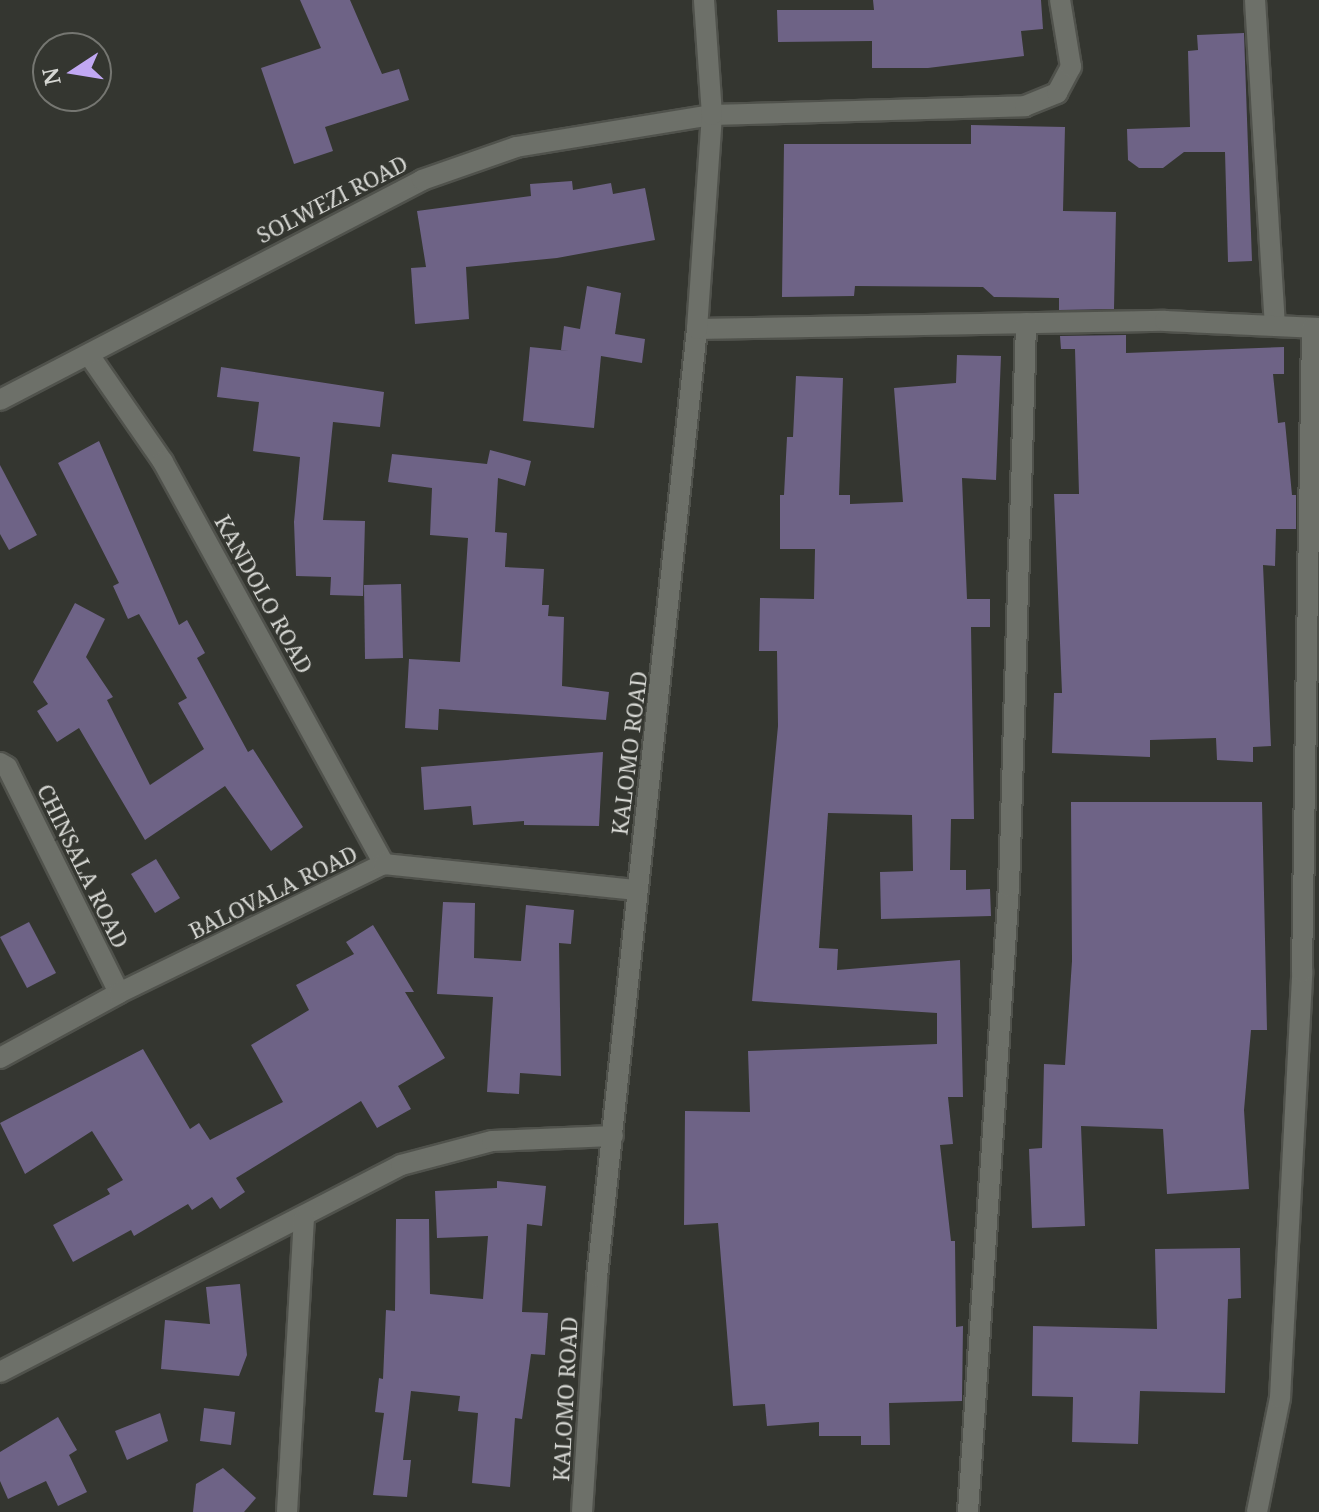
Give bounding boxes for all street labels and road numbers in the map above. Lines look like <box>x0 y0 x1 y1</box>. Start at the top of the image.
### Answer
street label: SOLWEZI ROAD <box>252 150 412 248</box>
street label: KANDOLO ROAD <box>210 510 318 678</box>
street label: KALOMO ROAD <box>606 670 652 836</box>
street label: CHINSALA ROAD <box>32 780 134 952</box>
street label: BALOVALA ROAD <box>185 840 361 944</box>
street label: KALOMO ROAD <box>548 1316 582 1482</box>

